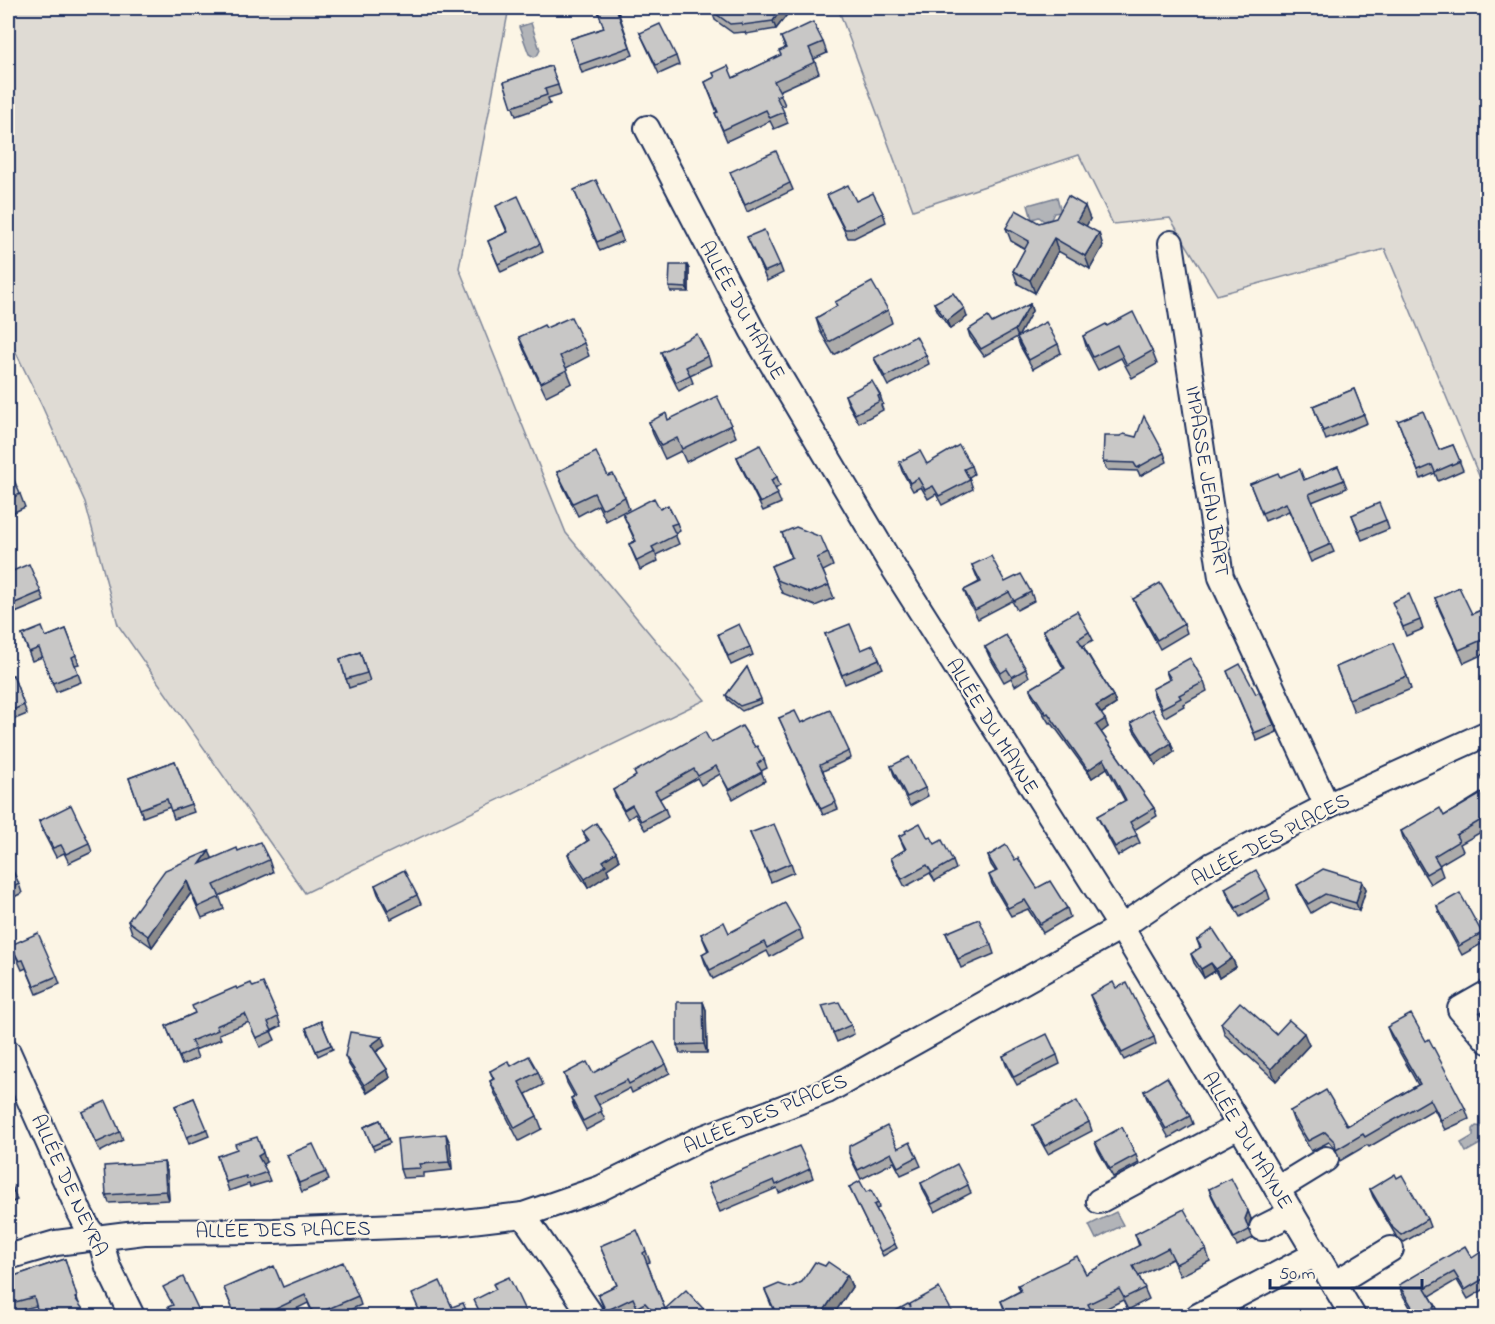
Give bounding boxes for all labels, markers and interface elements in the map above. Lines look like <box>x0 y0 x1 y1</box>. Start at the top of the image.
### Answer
street label: ALLÉE DU MAYNE <box>690 236 792 386</box>
street label: IMPASSE JEAN BART <box>1176 384 1236 579</box>
street label: ALLÉE DU MAYNE <box>937 653 1045 801</box>
street label: ALLÉE DES PLACES <box>1186 786 1355 895</box>
street label: ALLÉE DES PLACES <box>679 1067 852 1163</box>
street label: ALLÉE DU MAYNE <box>1193 1067 1299 1215</box>
street label: ALLÉE DE NEYRA <box>22 1110 114 1262</box>
street label: ALLÉE DES PLACES <box>195 1214 371 1248</box>
scale bar <box>1270 1252 1422 1290</box>
text: 50 m <box>1279 1262 1316 1288</box>

